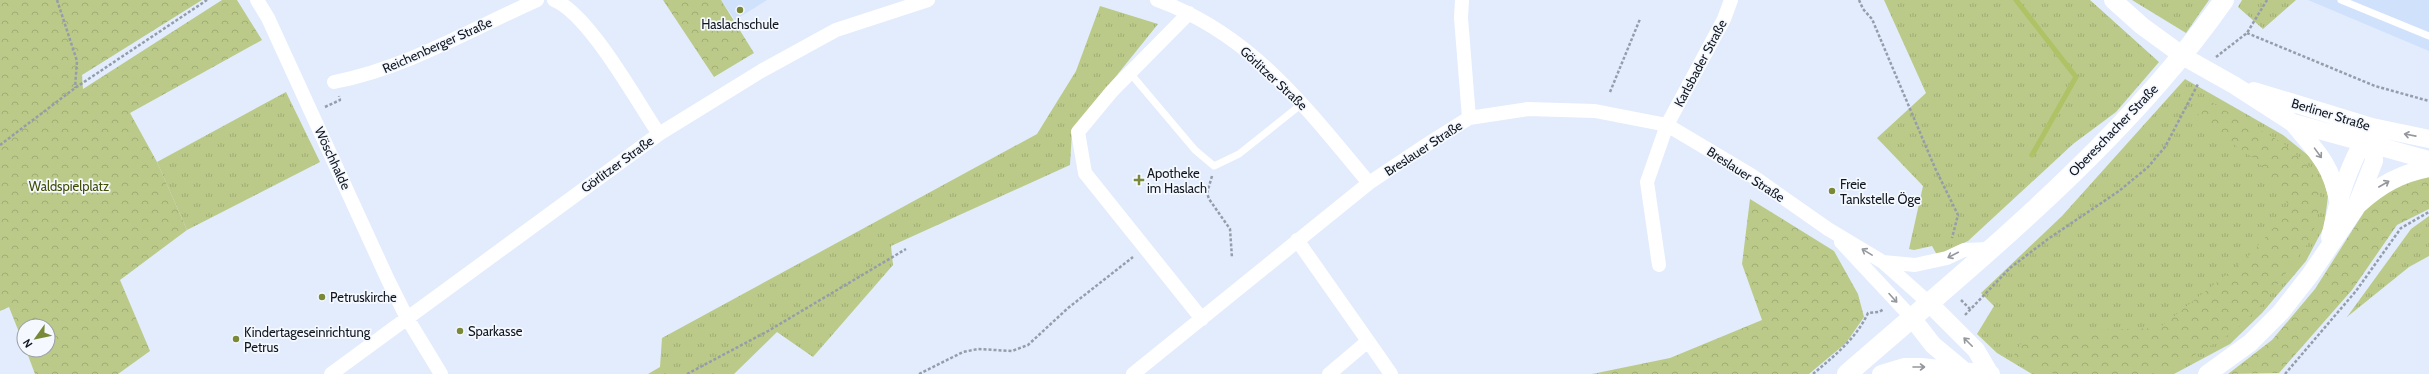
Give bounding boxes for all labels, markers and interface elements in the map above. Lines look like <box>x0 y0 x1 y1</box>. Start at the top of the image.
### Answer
marker: Haslachschule <box>735 5 745 15</box>
street label: Reichenberger Straße <box>380 14 494 76</box>
place label: Haslachschule <box>701 16 779 32</box>
street label: Karlsbader Straße <box>1670 16 1730 109</box>
street label: Görlitzer Straße <box>1237 43 1311 113</box>
street label: Obereschacher Straße <box>2065 80 2161 179</box>
street label: Berliner Straße <box>2290 94 2373 134</box>
street label: Breslauer Straße <box>1381 117 1465 179</box>
street label: Wöschhalde <box>311 124 355 192</box>
one-way arrow <box>2403 131 2416 139</box>
street label: Görlitzer Straße <box>578 132 657 196</box>
street label: Breslauer Straße <box>1704 143 1788 205</box>
one-way arrow <box>2314 148 2322 159</box>
place label: Apotheke im Haslach <box>1147 165 1207 196</box>
marker: Apotheke im Haslach <box>1134 175 1144 185</box>
place label: Freie Tankstelle Öge <box>1840 176 1921 207</box>
park label: Waldspielplatz <box>29 178 109 194</box>
one-way arrow <box>2378 179 2390 187</box>
marker: Freie Tankstelle Öge <box>1827 186 1837 196</box>
one-way arrow <box>1861 248 1873 256</box>
one-way arrow <box>1947 252 1959 260</box>
place label: Petruskirche <box>330 289 397 305</box>
marker: Petruskirche <box>317 292 327 302</box>
one-way arrow <box>1889 293 1898 303</box>
north arrow <box>16 318 56 358</box>
place label: Sparkasse <box>468 323 523 339</box>
place label: Kindertageseinrichtung Petrus <box>244 324 371 355</box>
marker: Sparkasse <box>455 326 465 336</box>
marker: Kindertageseinrichtung Petrus <box>231 334 241 344</box>
text: N <box>20 336 36 351</box>
one-way arrow <box>1963 337 1973 347</box>
one-way arrow <box>1912 363 1925 371</box>

